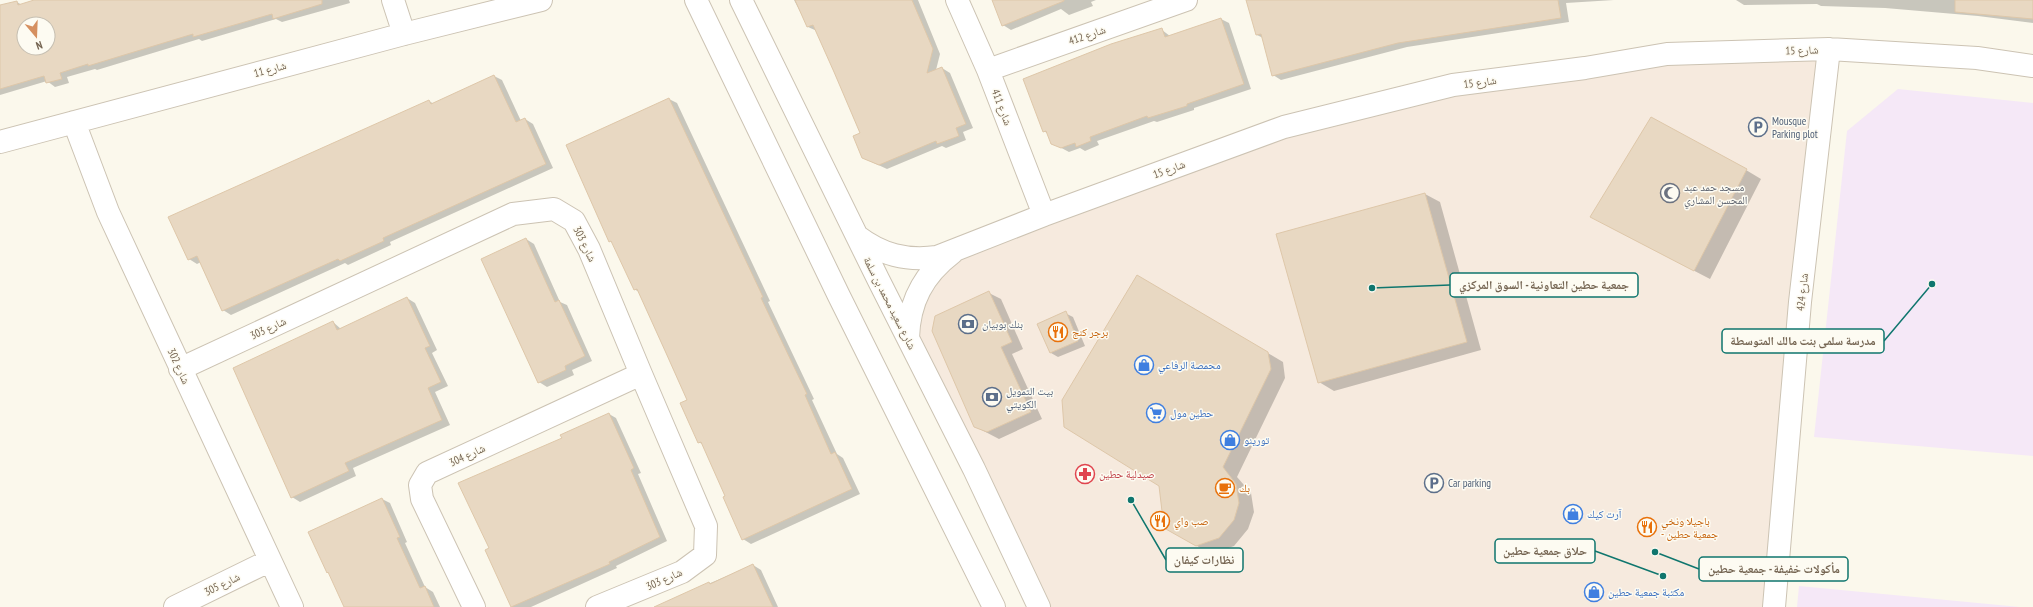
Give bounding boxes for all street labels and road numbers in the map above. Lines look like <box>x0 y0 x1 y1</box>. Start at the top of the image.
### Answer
street label: شارع 412 <box>1067 22 1107 48</box>
street label: شارع 15 <box>1785 42 1819 58</box>
street label: شارع 11 <box>252 58 288 80</box>
street label: شارع 15 <box>1463 73 1497 91</box>
street label: شارع 411 <box>989 87 1015 127</box>
street label: شارع 15 <box>1151 157 1187 181</box>
street label: شارع 303 <box>570 224 600 264</box>
street label: شارع سعيد محمد بن سلمة <box>861 254 919 352</box>
street label: شارع 424 <box>1793 272 1811 312</box>
street label: شارع 303 <box>248 314 288 342</box>
street label: شارع 302 <box>165 346 193 386</box>
street label: شارع 304 <box>447 441 487 469</box>
street label: شارع 303 <box>644 565 684 593</box>
street label: شارع 305 <box>202 569 242 599</box>

